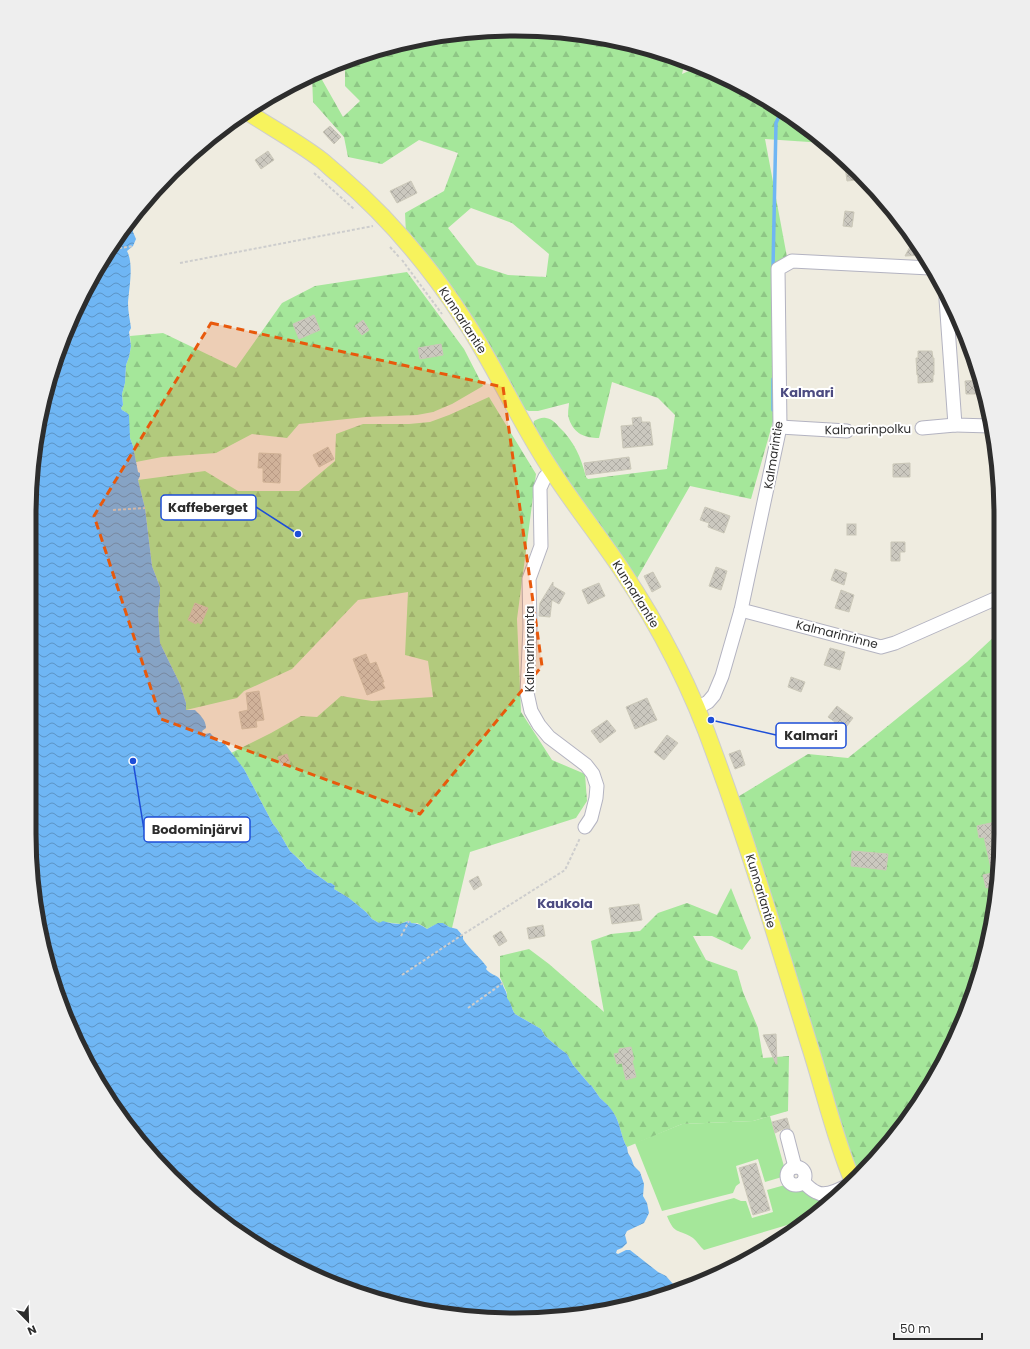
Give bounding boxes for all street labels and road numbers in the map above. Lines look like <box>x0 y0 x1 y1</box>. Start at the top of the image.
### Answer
street label: Kunnarlantie <box>435 283 491 357</box>
street label: Kalmarintie <box>759 420 787 490</box>
street label: Kalmarinpolku <box>825 420 911 438</box>
street label: Kunnarlantie <box>609 557 663 631</box>
street label: Kalmarinranta <box>521 606 538 692</box>
street label: Kalmarinrinne <box>794 616 880 652</box>
street label: Kunnarlantie <box>742 852 780 930</box>

